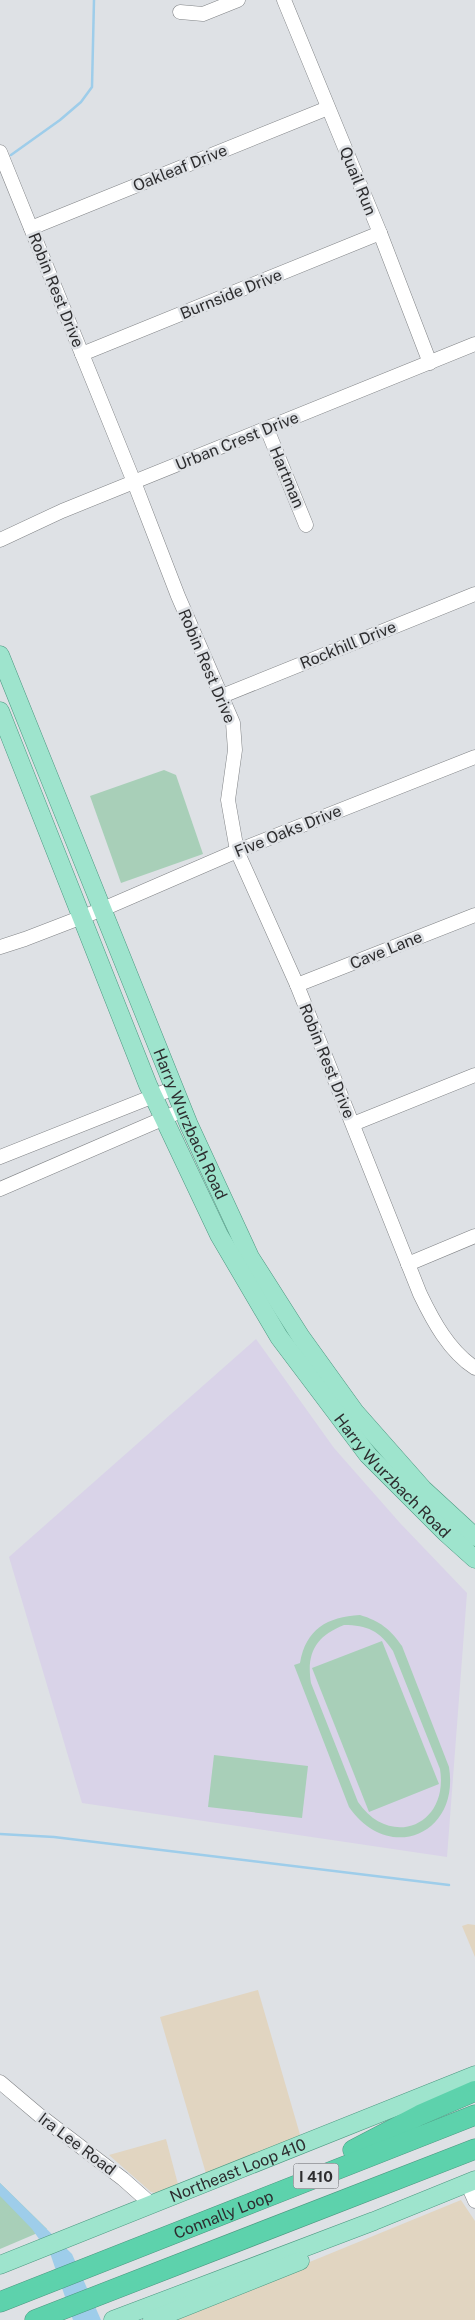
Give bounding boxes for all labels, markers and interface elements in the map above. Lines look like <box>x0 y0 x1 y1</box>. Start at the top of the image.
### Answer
street label: Oakleaf Drive <box>130 140 230 196</box>
street label: Quail Run <box>336 144 380 218</box>
street label: Robin Rest Drive <box>24 230 88 350</box>
street label: Burnside Drive <box>177 265 285 323</box>
street label: Urban Crest Drive <box>173 408 301 474</box>
street label: Hartman <box>266 443 308 511</box>
street label: Robin Rest Drive <box>174 606 240 726</box>
street label: Rockhill Drive <box>297 617 399 673</box>
street label: Five Oaks Drive <box>232 801 344 861</box>
street label: Cave Lane <box>347 927 425 973</box>
street label: Robin Rest Drive <box>295 1001 359 1121</box>
street label: Harry Wurzbach Road <box>150 1046 231 1202</box>
street label: Harry Wurzbach Road <box>331 1410 455 1542</box>
street label: Ira Lee Road <box>35 2109 119 2179</box>
street label: Northeast Loop 410 <box>167 2134 309 2206</box>
road number: I 410 <box>294 2164 338 2188</box>
street label: Connally Loop <box>171 2186 276 2242</box>

